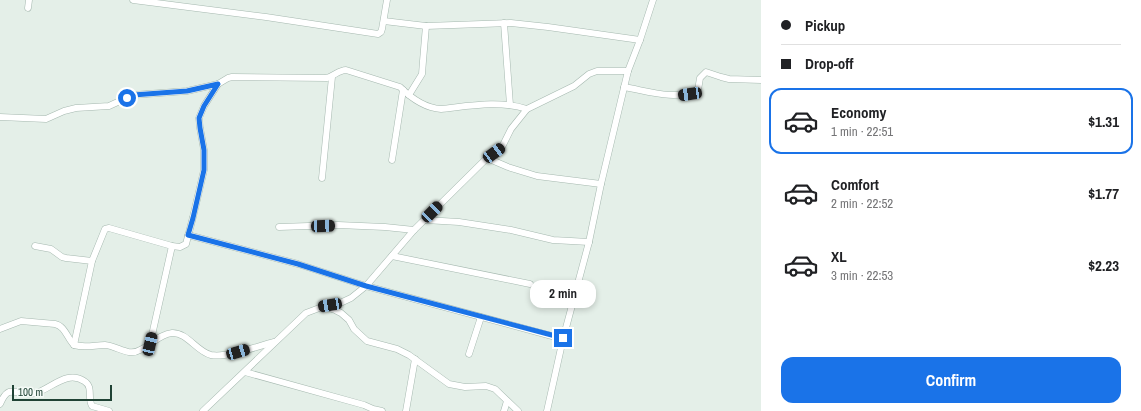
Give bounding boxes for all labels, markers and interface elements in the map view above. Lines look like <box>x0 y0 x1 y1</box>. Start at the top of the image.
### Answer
text: Pickup <box>805 15 845 36</box>
text: Drop-off <box>805 53 854 74</box>
car <box>677 86 703 102</box>
route start <box>118 89 136 107</box>
text: Economy <box>831 102 886 123</box>
icon: car <box>783 103 819 139</box>
text: $1.31 <box>1088 111 1119 132</box>
text: 1 min · 22:51 <box>831 123 893 140</box>
car <box>481 141 507 165</box>
text: Comfort <box>831 174 879 195</box>
icon: car <box>783 175 819 211</box>
text: $1.77 <box>1088 183 1119 204</box>
text: 2 min · 22:52 <box>831 195 893 212</box>
car <box>419 199 445 225</box>
car <box>311 220 335 232</box>
text: XL <box>831 246 847 267</box>
icon: car <box>783 247 819 283</box>
text: $2.23 <box>1088 255 1119 276</box>
text: 3 min · 22:53 <box>831 267 893 284</box>
callout: 2 min <box>530 280 596 308</box>
text: 2 min <box>549 285 577 302</box>
car <box>317 297 343 313</box>
route end <box>554 329 572 347</box>
car <box>141 331 159 357</box>
car <box>225 343 251 361</box>
button: Confirm <box>781 357 1121 403</box>
scale bar <box>12 383 112 402</box>
text: 100 m <box>18 385 43 399</box>

